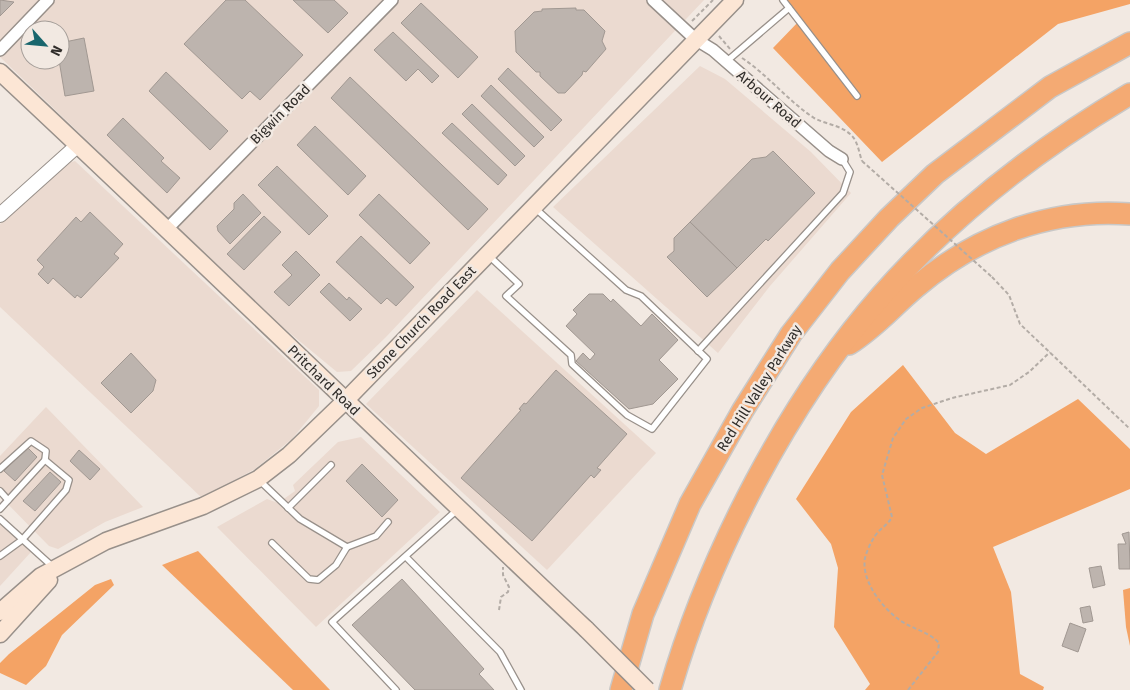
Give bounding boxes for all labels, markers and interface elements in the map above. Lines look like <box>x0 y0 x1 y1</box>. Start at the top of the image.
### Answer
north arrow <box>20 20 70 70</box>
text: N <box>46 43 66 59</box>
street label: Arbour Road <box>733 67 804 132</box>
street label: Bigwin Road <box>247 81 314 148</box>
street label: Stone Church Road East <box>363 262 480 382</box>
street label: Red Hill Valley Parkway <box>714 322 805 455</box>
street label: Pritchard Road <box>284 342 363 419</box>

